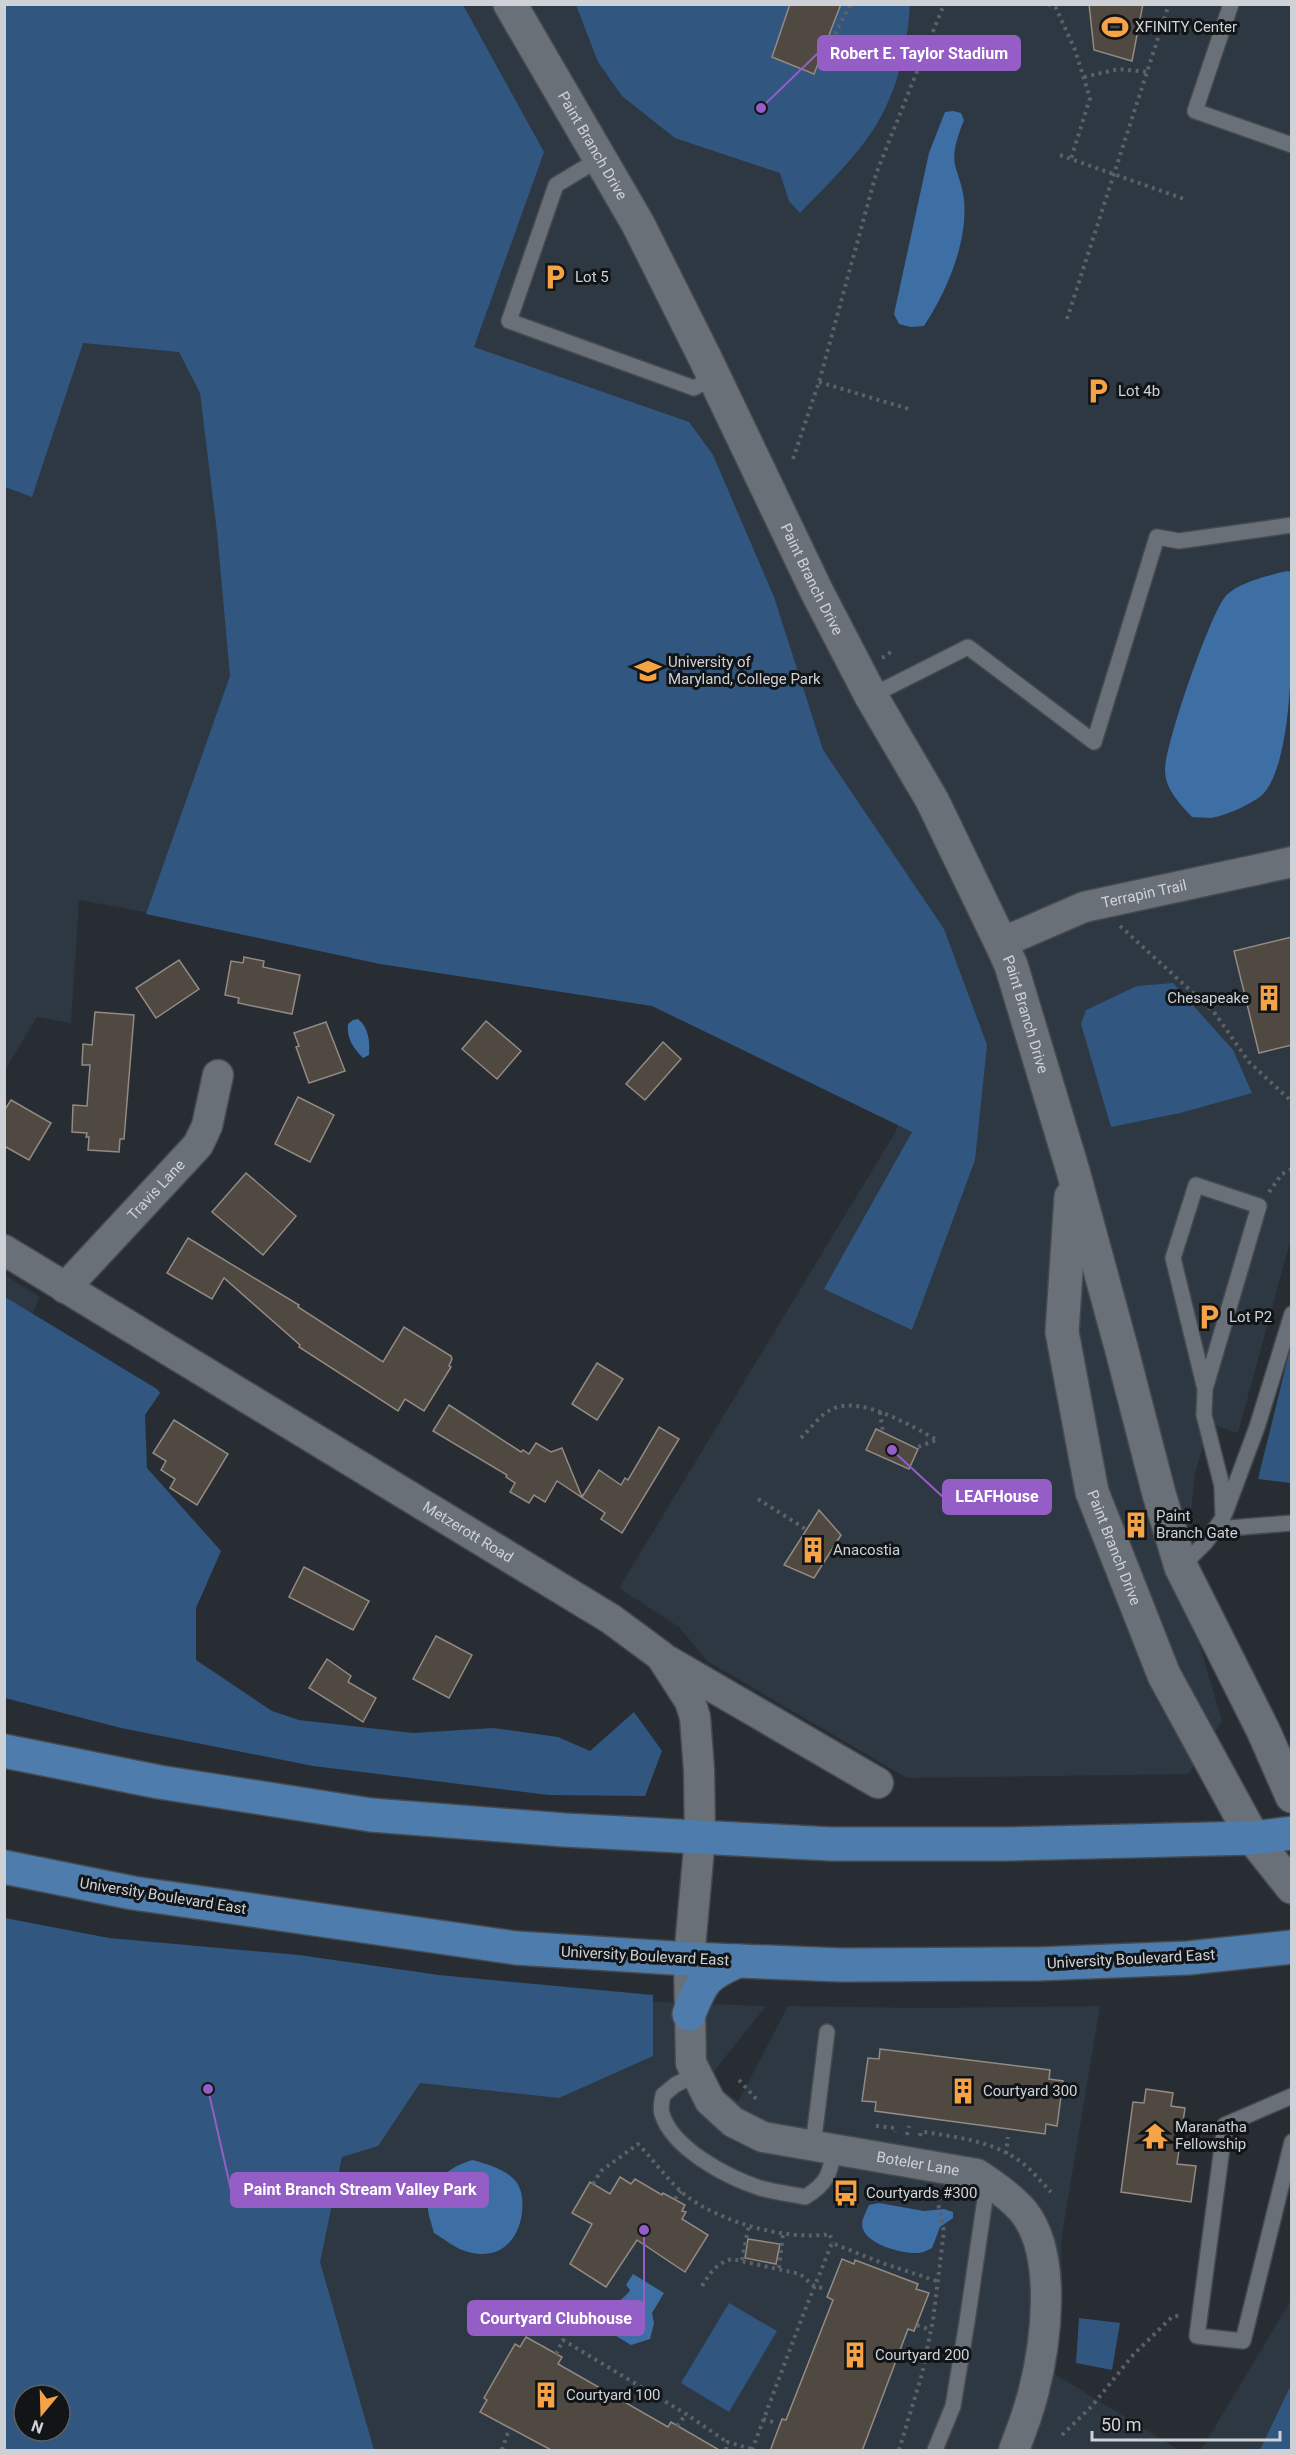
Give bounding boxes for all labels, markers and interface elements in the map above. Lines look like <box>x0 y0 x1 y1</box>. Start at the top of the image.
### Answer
sports icon: XFINITY Center <box>1100 12 1130 42</box>
place label: XFINITY Center <box>1135 18 1237 36</box>
callout: Robert E. Taylor Stadium <box>818 36 1020 70</box>
text: Robert E. Taylor Stadium <box>830 44 1008 63</box>
street label: Paint Branch Drive <box>554 88 631 203</box>
parking icon: Lot 5 <box>540 262 570 292</box>
place label: Lot 5 <box>575 268 609 286</box>
parking icon: Lot 4b <box>1083 376 1113 406</box>
place label: Lot 4b <box>1118 382 1160 400</box>
street label: Paint Branch Drive <box>777 520 847 638</box>
place label: University of Maryland, College Park <box>668 653 821 688</box>
school or university icon: University of Maryland, College Park <box>633 656 663 686</box>
street label: Terrapin Trail <box>1100 876 1188 912</box>
street label: Paint Branch Drive <box>999 952 1052 1076</box>
building icon: Chesapeake <box>1254 983 1284 1013</box>
place label: Chesapeake <box>1167 989 1249 1007</box>
street label: Travis Lane <box>124 1156 189 1224</box>
parking icon: Lot P2 <box>1194 1302 1224 1332</box>
place label: Lot P2 <box>1229 1308 1272 1326</box>
callout: LEAFHouse <box>943 1480 1051 1514</box>
text: LEAFHouse <box>955 1487 1039 1506</box>
street label: Paint Branch Drive <box>1083 1488 1145 1608</box>
street label: Metzerott Road <box>419 1498 517 1566</box>
place label: Paint Branch Gate <box>1156 1507 1238 1542</box>
building icon: Paint Branch Gate <box>1121 1510 1151 1540</box>
building icon: Anacostia <box>798 1535 828 1565</box>
place label: Anacostia <box>833 1541 900 1559</box>
street label: University Boulevard East <box>78 1874 248 1918</box>
street label: University Boulevard East <box>560 1943 730 1969</box>
street label: University Boulevard East <box>1046 1946 1216 1972</box>
building icon: Courtyard 300 <box>948 2076 978 2106</box>
place label: Courtyard 300 <box>983 2082 1078 2100</box>
place label: Maranatha Fellowship <box>1175 2118 1247 2153</box>
temple icon: Maranatha Fellowship <box>1140 2121 1170 2151</box>
street label: Boteler Lane <box>875 2148 961 2180</box>
callout: Paint Branch Stream Valley Park <box>231 2173 488 2207</box>
bus stop icon: Courtyards #300 <box>831 2178 861 2208</box>
text: Paint Branch Stream Valley Park <box>244 2180 477 2199</box>
place label: Courtyards #300 <box>866 2184 977 2202</box>
callout: Courtyard Clubhouse <box>468 2301 644 2335</box>
text: Courtyard Clubhouse <box>480 2309 632 2328</box>
building icon: Courtyard 200 <box>840 2340 870 2370</box>
place label: Courtyard 200 <box>875 2346 970 2364</box>
building icon: Courtyard 100 <box>531 2380 561 2410</box>
north arrow <box>12 2383 72 2443</box>
place label: Courtyard 100 <box>566 2386 661 2404</box>
scale bar <box>1092 2404 1280 2442</box>
text: 50 m <box>1101 2414 1141 2435</box>
text: N <box>29 2416 46 2438</box>

